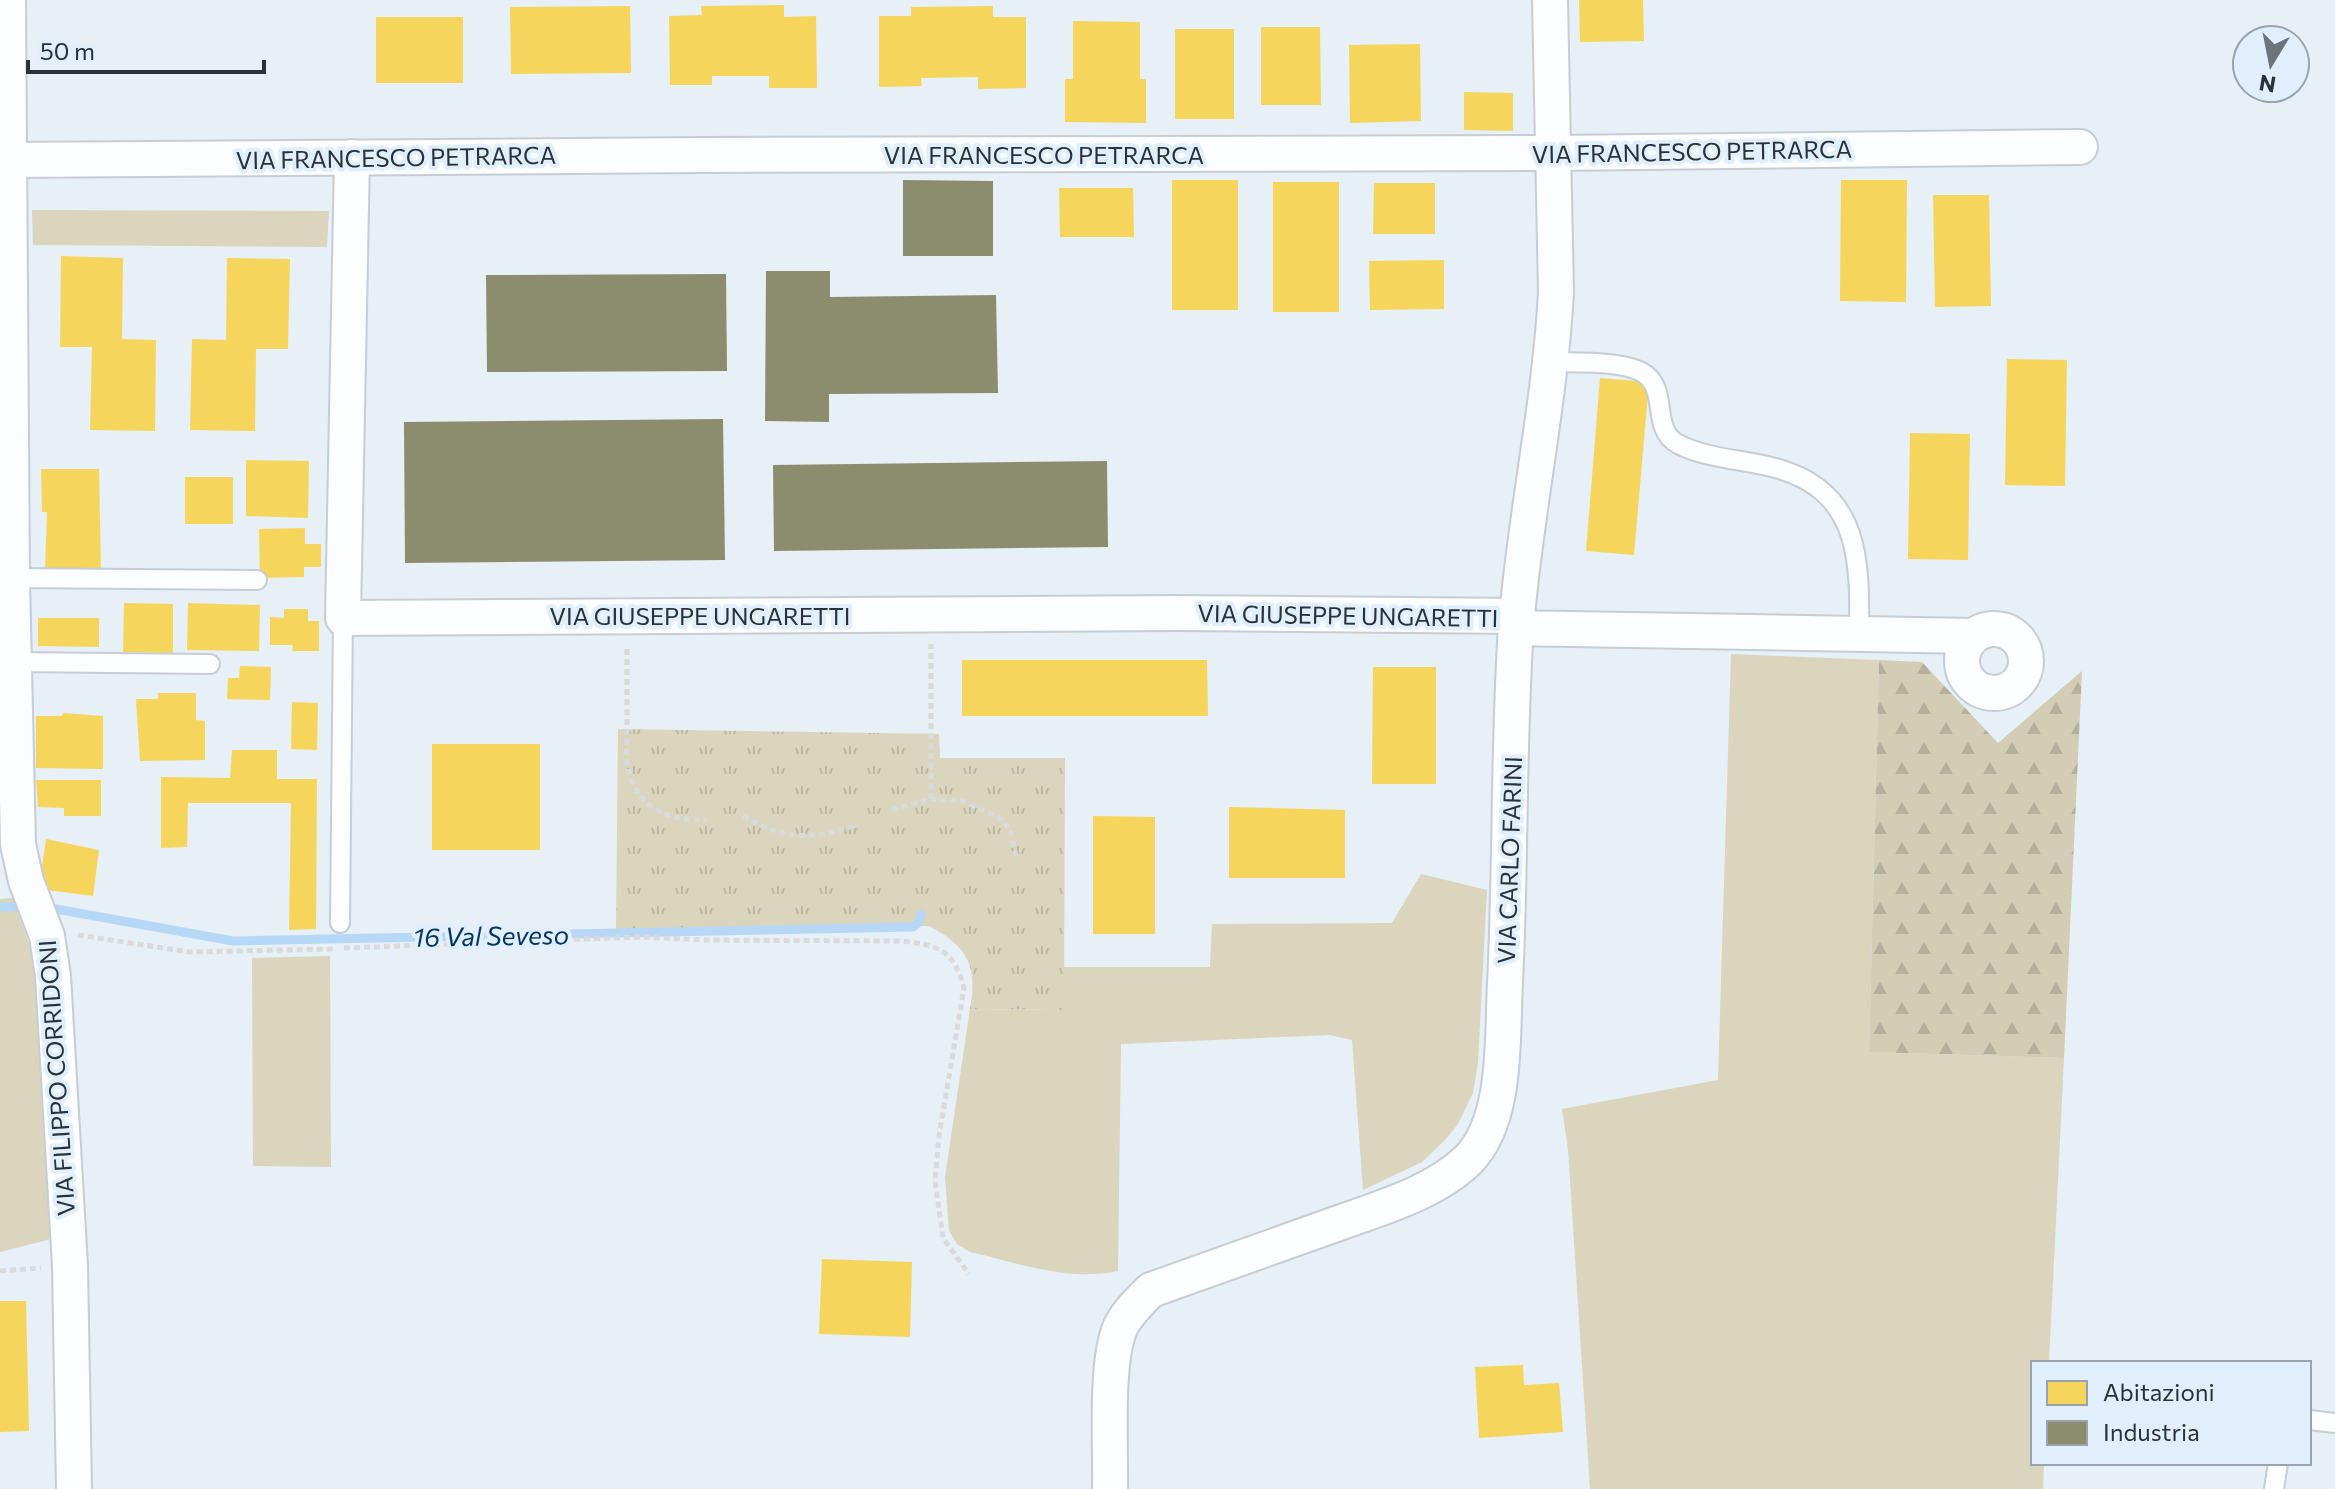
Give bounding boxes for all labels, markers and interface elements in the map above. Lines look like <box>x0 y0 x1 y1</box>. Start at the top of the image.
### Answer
scale bar <box>28 24 264 74</box>
north arrow <box>2231 24 2311 104</box>
text: 50 m <box>40 36 95 65</box>
text: N <box>2257 69 2278 99</box>
street label: VIA FRANCESCO PETRARCA <box>1532 134 1852 168</box>
street label: VIA FRANCESCO PETRARCA <box>236 140 556 174</box>
street label: VIA FRANCESCO PETRARCA <box>884 140 1204 169</box>
street label: VIA GIUSEPPE UNGARETTI <box>1197 598 1499 632</box>
street label: VIA GIUSEPPE UNGARETTI <box>549 601 851 630</box>
street label: VIA CARLO FARINI <box>1491 756 1527 964</box>
water label: 16 Val Seveso <box>413 918 569 952</box>
street label: VIA FILIPPO CORRIDONI <box>32 939 80 1217</box>
legend <box>2031 1361 2311 1465</box>
text: Abitazioni <box>2103 1377 2215 1406</box>
text: Industria <box>2103 1417 2200 1446</box>

